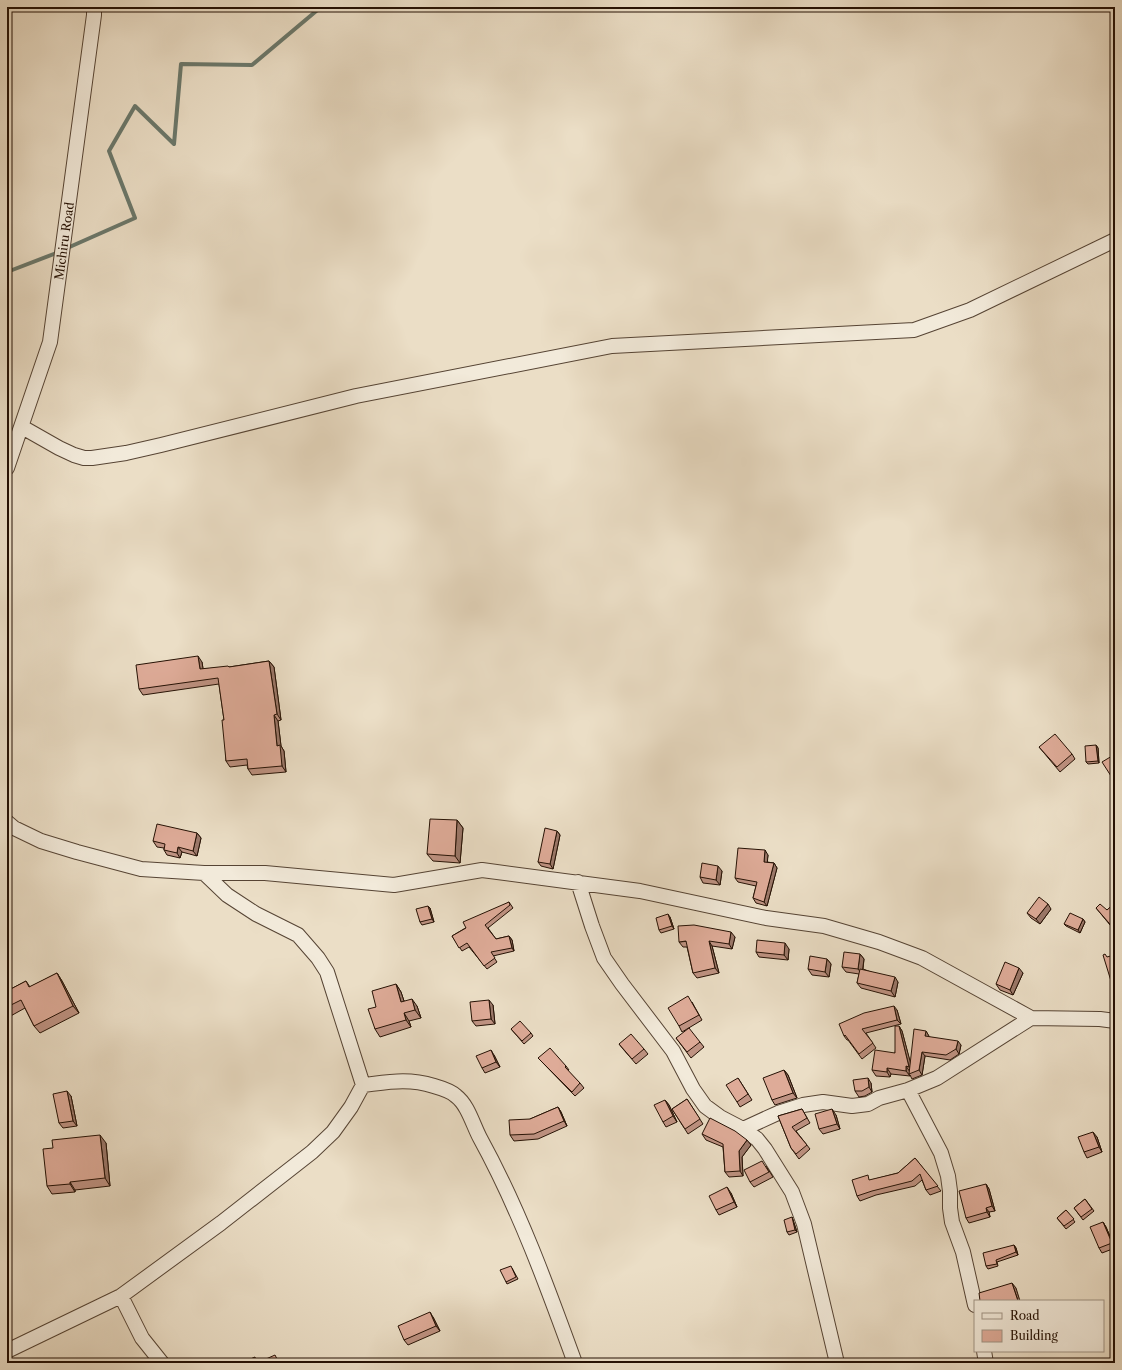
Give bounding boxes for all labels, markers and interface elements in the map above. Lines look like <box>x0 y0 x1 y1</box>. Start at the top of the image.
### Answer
street label: Michiru Road <box>51 200 77 281</box>
legend <box>974 1300 1104 1352</box>
text: Road <box>1010 1308 1040 1323</box>
text: Building <box>1010 1328 1058 1343</box>

